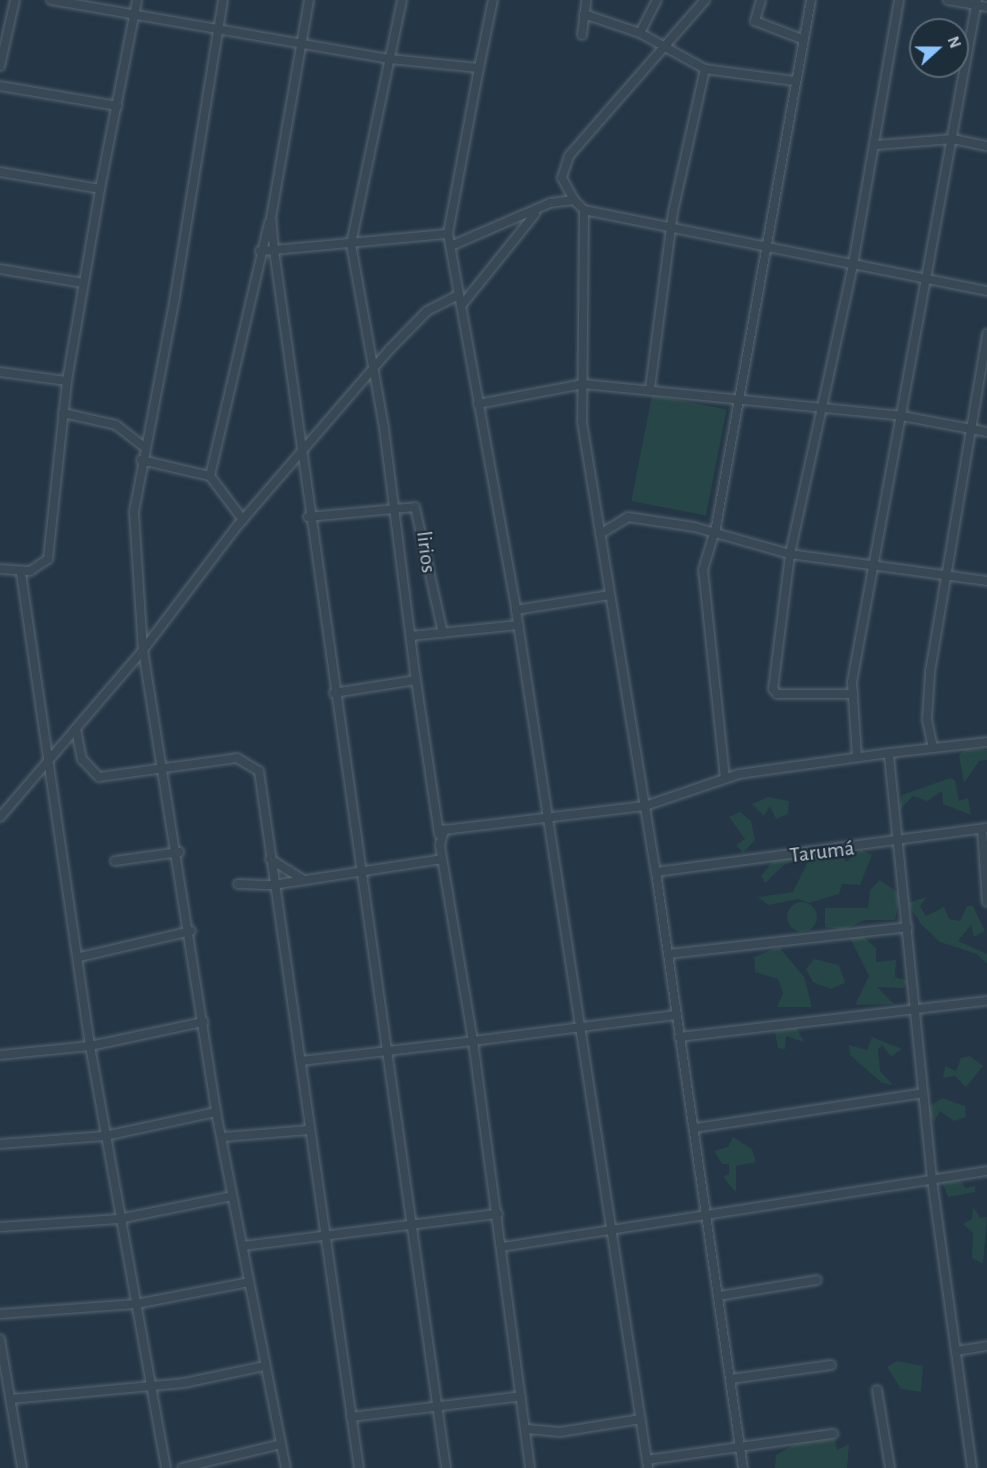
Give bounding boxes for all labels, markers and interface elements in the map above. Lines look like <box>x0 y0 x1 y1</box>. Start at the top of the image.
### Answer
north arrow <box>909 18 969 78</box>
text: N <box>944 34 963 50</box>
street label: lirios <box>410 529 442 575</box>
street label: Tarumá <box>788 835 856 869</box>

